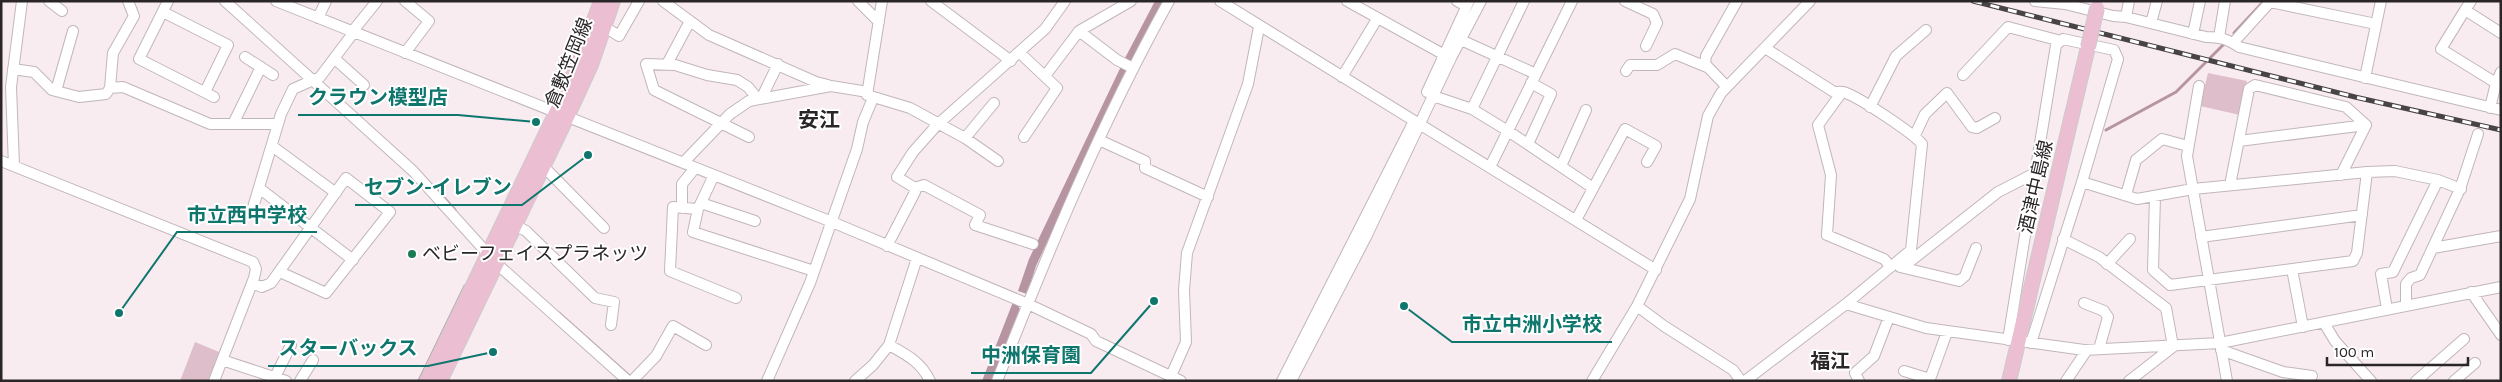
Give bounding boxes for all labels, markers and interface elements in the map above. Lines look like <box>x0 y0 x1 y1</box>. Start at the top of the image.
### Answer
street label: 倉敷笠岡線 <box>541 15 597 111</box>
callout: クラウン模型店 <box>298 80 458 115</box>
text: クラウン模型店 <box>308 86 448 109</box>
district label: 安江 <box>798 108 840 132</box>
street label: 酒津中島線 <box>2015 138 2057 236</box>
callout: セブン-イレブン <box>355 170 522 205</box>
text: セブン-イレブン <box>364 176 512 199</box>
callout: 市立西中学校 <box>177 197 317 232</box>
text: 市立西中学校 <box>187 204 307 227</box>
place label: ベビーフェイスプラネッツ <box>422 243 648 265</box>
marker: ベビーフェイスプラネッツ <box>406 248 418 260</box>
callout: 市立中洲小学校 <box>1452 307 1612 342</box>
text: 市立中洲小学校 <box>1462 313 1602 336</box>
callout: スターバックス <box>268 331 428 366</box>
scale bar <box>2327 334 2468 366</box>
text: スターバックス <box>278 337 418 360</box>
callout: 中洲保育園 <box>971 338 1091 373</box>
text: 100 m <box>2334 343 2374 361</box>
text: 中洲保育園 <box>981 344 1081 367</box>
district label: 福江 <box>1810 350 1850 373</box>

